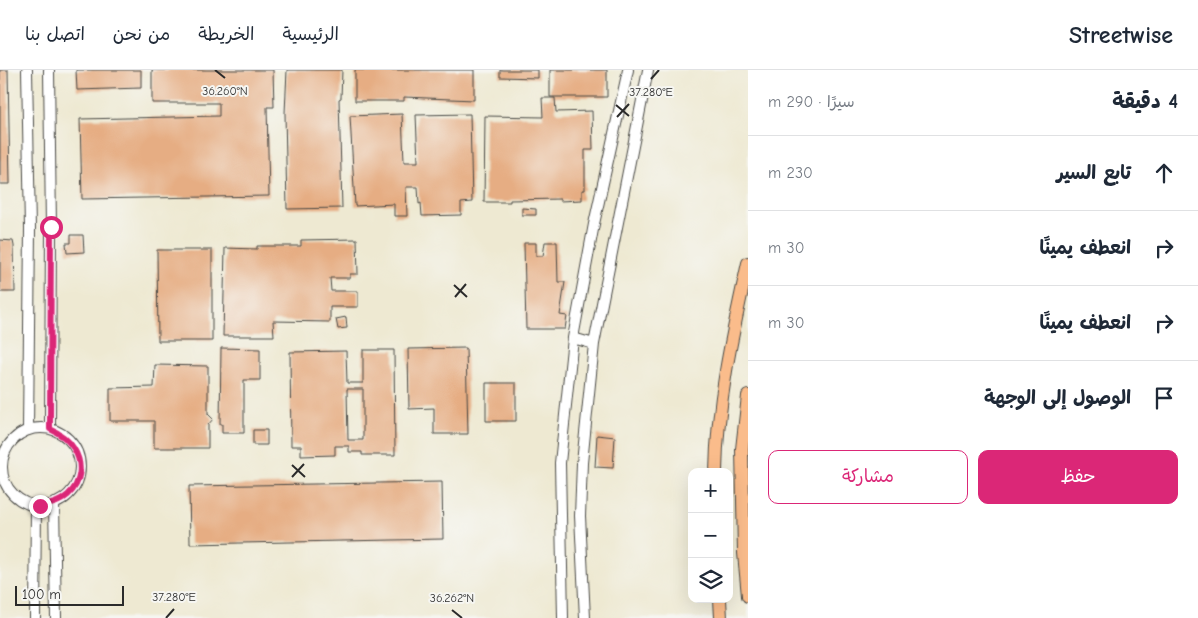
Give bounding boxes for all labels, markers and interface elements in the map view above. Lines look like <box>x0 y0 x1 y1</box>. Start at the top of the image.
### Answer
text: Streetwise <box>1069 21 1173 49</box>
text: اتصل بنا <box>25 24 85 45</box>
text: من نحن <box>113 24 170 45</box>
text: الخريطة <box>198 24 254 45</box>
text: الرئيسية <box>282 24 339 45</box>
text: 36.260°N <box>202 84 248 98</box>
text: 37.280°E <box>629 85 673 99</box>
text: 4 دقيقة <box>1112 89 1178 113</box>
text: سيرًا · 290 m <box>768 93 855 111</box>
icon: ahead <box>1150 159 1178 187</box>
text: تابع السير <box>1057 162 1131 184</box>
text: 230 m <box>768 164 813 182</box>
route start <box>40 216 63 239</box>
icon: right <box>1150 234 1178 262</box>
text: انعطف يمينًا <box>1039 237 1131 259</box>
text: 30 m <box>768 239 804 257</box>
icon: right <box>1150 309 1178 337</box>
text: انعطف يمينًا <box>1039 312 1131 334</box>
text: 30 m <box>768 314 804 332</box>
icon: arrive <box>1150 384 1178 412</box>
text: الوصول إلى الوجهة <box>984 387 1131 409</box>
button: مشاركة <box>768 450 968 504</box>
button: حفظ <box>978 450 1178 504</box>
map controls <box>688 468 733 603</box>
button: + <box>688 468 733 513</box>
route end <box>29 495 52 518</box>
button: − <box>688 513 733 558</box>
button: layers <box>688 558 733 603</box>
scale bar <box>15 583 124 606</box>
text: 100 m <box>22 586 61 603</box>
text: 37.280°E <box>152 590 196 604</box>
text: 36.262°N <box>430 591 474 605</box>

